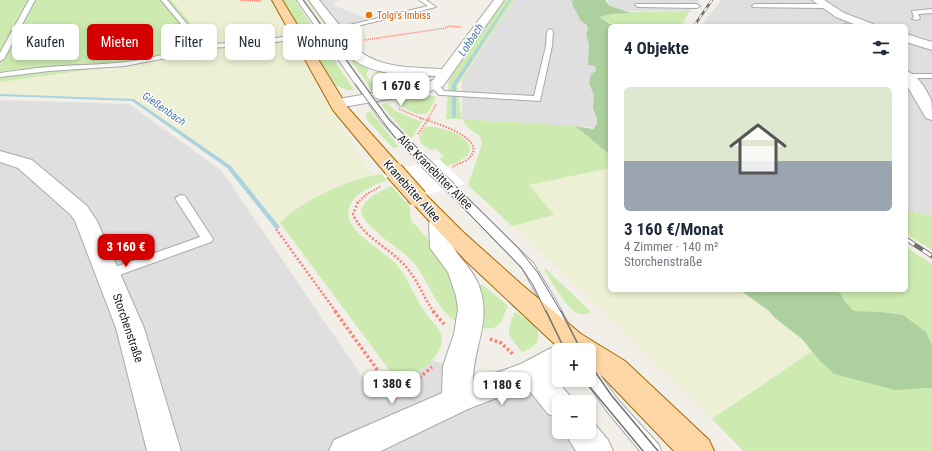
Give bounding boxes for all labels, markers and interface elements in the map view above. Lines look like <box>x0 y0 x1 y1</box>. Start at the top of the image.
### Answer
marker: Tolgi's Imbiss <box>364 10 374 20</box>
place label: Tolgi's Imbiss <box>377 10 431 21</box>
water label: Lohbach <box>456 21 486 59</box>
chip: Kaufen <box>12 24 79 60</box>
chip: Mieten <box>87 24 153 60</box>
chip: Filter <box>161 24 217 60</box>
chip: Neu <box>225 24 275 60</box>
chip: Wohnung <box>283 24 362 60</box>
icon: filters <box>870 37 892 59</box>
text: 4 Objekte <box>624 38 689 58</box>
pin: 1 670 € <box>364 73 438 107</box>
text: 1 670 € <box>382 78 420 93</box>
water label: Gießenbach <box>140 89 188 129</box>
icon: home <box>722 113 794 185</box>
street label: Alte Kranebitter Allee <box>394 131 476 213</box>
street label: Kranebitter Allee <box>380 157 444 225</box>
text: 3 160 €/Monat <box>624 219 723 239</box>
pin: 3 160 € <box>89 234 163 268</box>
text: 3 160 € <box>107 239 145 254</box>
text: 4 Zimmer · 140 m² <box>624 239 718 254</box>
text: Storchenstraße <box>624 254 702 269</box>
street label: Storchenstraße <box>110 292 146 365</box>
map controls <box>552 343 596 439</box>
button: + <box>552 343 596 387</box>
pin: 1 380 € <box>355 371 429 405</box>
pin: 1 180 € <box>465 372 539 406</box>
text: 1 380 € <box>373 376 411 391</box>
text: 1 180 € <box>483 377 521 392</box>
button: − <box>552 395 596 439</box>

